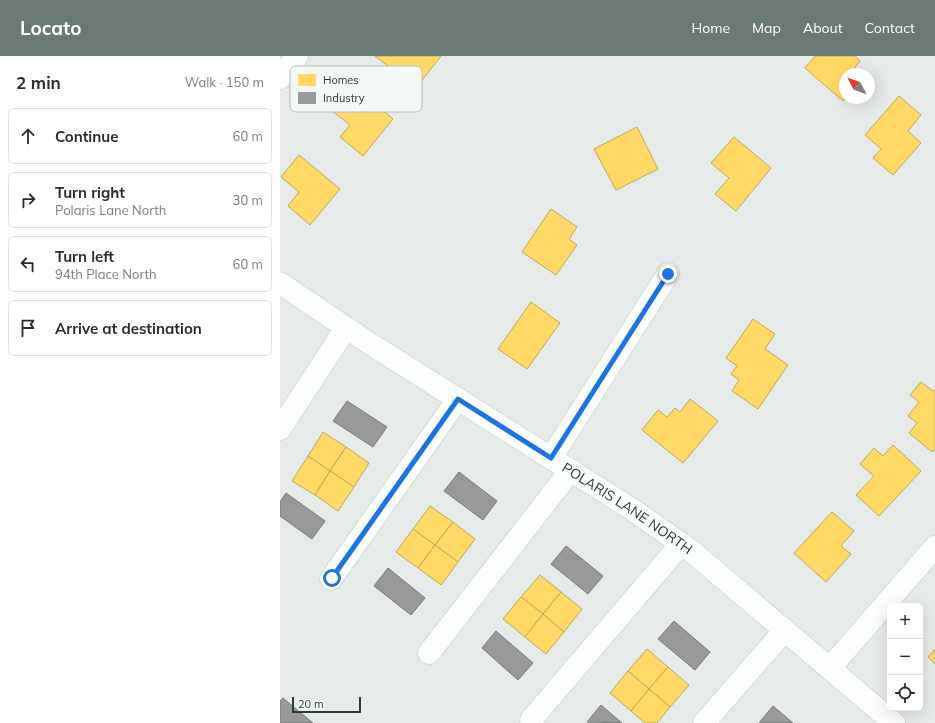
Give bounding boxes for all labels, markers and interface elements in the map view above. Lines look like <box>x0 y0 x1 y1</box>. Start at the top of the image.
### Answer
text: Locato <box>20 16 81 40</box>
text: Home <box>691 19 730 37</box>
text: Map <box>752 19 781 37</box>
text: About <box>803 19 843 37</box>
text: Contact <box>865 19 915 37</box>
legend <box>290 66 422 112</box>
north arrow <box>839 68 875 104</box>
text: 2 min <box>16 72 61 93</box>
text: Homes <box>323 73 359 87</box>
text: Walk · 150 m <box>185 74 264 90</box>
text: Industry <box>323 91 365 105</box>
icon: ahead <box>17 125 39 147</box>
text: Continue <box>55 127 118 146</box>
text: 60 m <box>233 128 263 144</box>
text: Turn right <box>55 183 125 202</box>
icon: right <box>17 189 39 211</box>
text: 30 m <box>233 192 263 208</box>
text: Polaris Lane North <box>55 202 166 218</box>
text: Turn left <box>55 247 114 266</box>
icon: left <box>17 253 39 275</box>
text: 60 m <box>233 256 263 272</box>
route end <box>659 265 677 283</box>
text: 94th Place North <box>55 266 157 282</box>
icon: arrive <box>17 317 39 339</box>
text: Arrive at destination <box>55 319 202 338</box>
street label: POLARIS LANE NORTH <box>559 458 696 558</box>
route start <box>323 569 341 587</box>
map controls <box>887 603 923 711</box>
button: + <box>887 603 923 639</box>
button: − <box>887 639 923 675</box>
button: locate <box>887 675 923 711</box>
scale bar <box>292 695 361 714</box>
text: 20 m <box>298 697 324 711</box>

